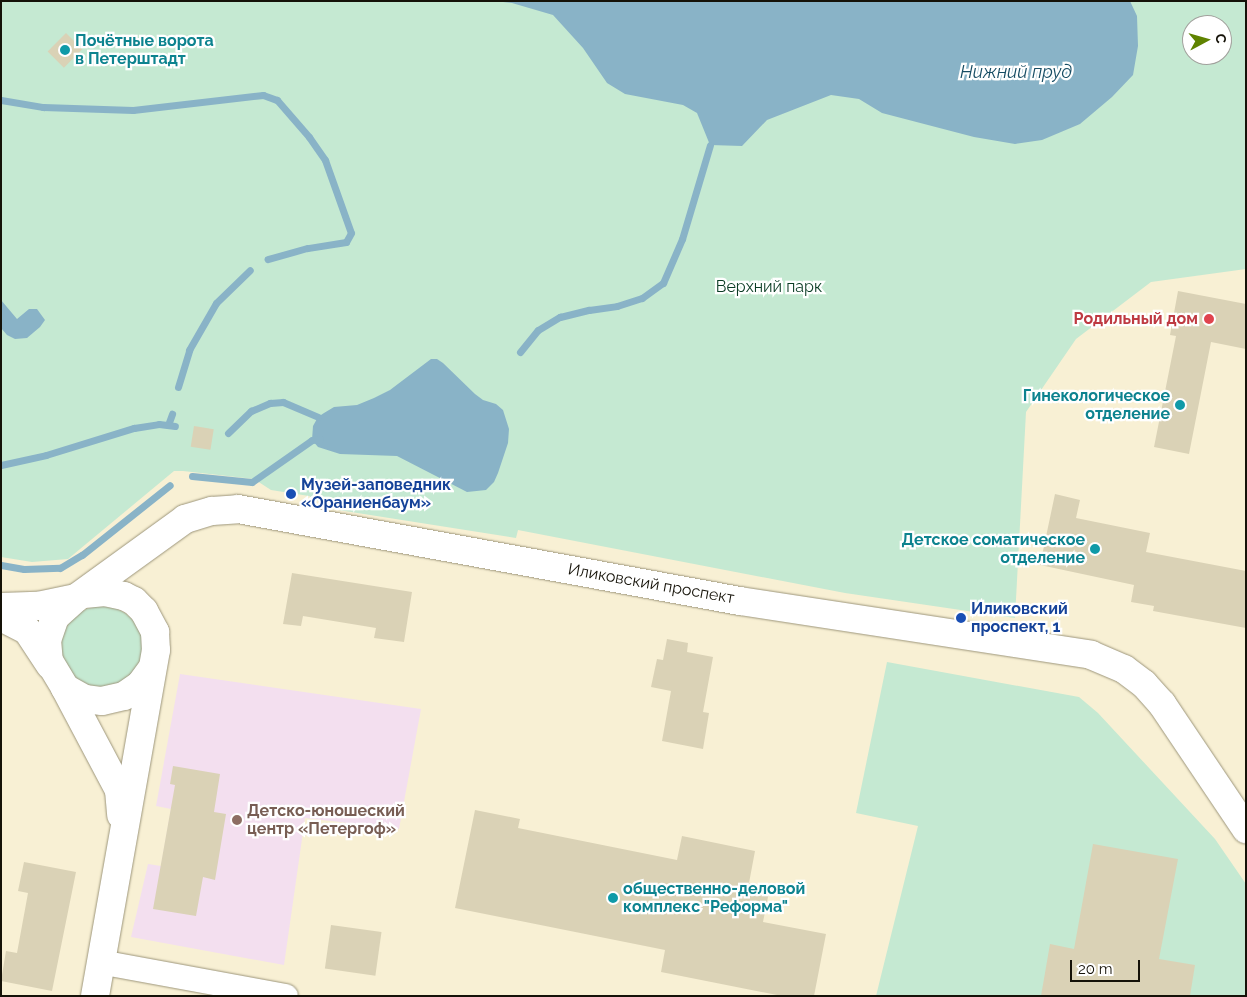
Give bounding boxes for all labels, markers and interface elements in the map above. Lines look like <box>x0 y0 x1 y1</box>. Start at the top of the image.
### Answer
north arrow <box>1182 15 1232 65</box>
place label: Почётные ворота в Петерштадт <box>75 31 214 69</box>
text: С <box>1212 33 1229 44</box>
marker: Почётные ворота в Петерштадт <box>59 44 71 56</box>
water label: Нижний пруд <box>960 61 1072 83</box>
park label: Верхний парк <box>716 277 822 297</box>
place label: Родильный дом <box>1073 309 1198 329</box>
marker: Родильный дом <box>1202 312 1216 326</box>
place label: Гинекологическое отделение <box>1023 386 1170 424</box>
marker: Гинекологическое отделение <box>1174 399 1186 411</box>
place label: Музей-заповедник «Ораниенбаум» <box>301 475 451 513</box>
marker: Музей-заповедник «Ораниенбаум» <box>285 488 297 500</box>
place label: Детское соматическое отделение <box>901 530 1085 568</box>
marker: Детское соматическое отделение <box>1089 543 1101 555</box>
street label: Иликовский проспект <box>566 560 736 608</box>
place label: Иликовский проспект, 1 <box>971 599 1068 637</box>
marker: Иликовский проспект, 1 <box>955 612 967 624</box>
place label: Детско-юношеский центр «Петергоф» <box>247 801 405 839</box>
marker: Детско-юношеский центр «Петергоф» <box>231 814 243 826</box>
place label: oбщеcтвенно-деловoй кoмплeкc "Peфoрма" <box>623 879 805 917</box>
marker: oбщеcтвенно-деловoй кoмплeкc "Peфoрма" <box>607 892 619 904</box>
scale bar <box>1072 950 1142 982</box>
text: 20 m <box>1078 960 1113 978</box>

